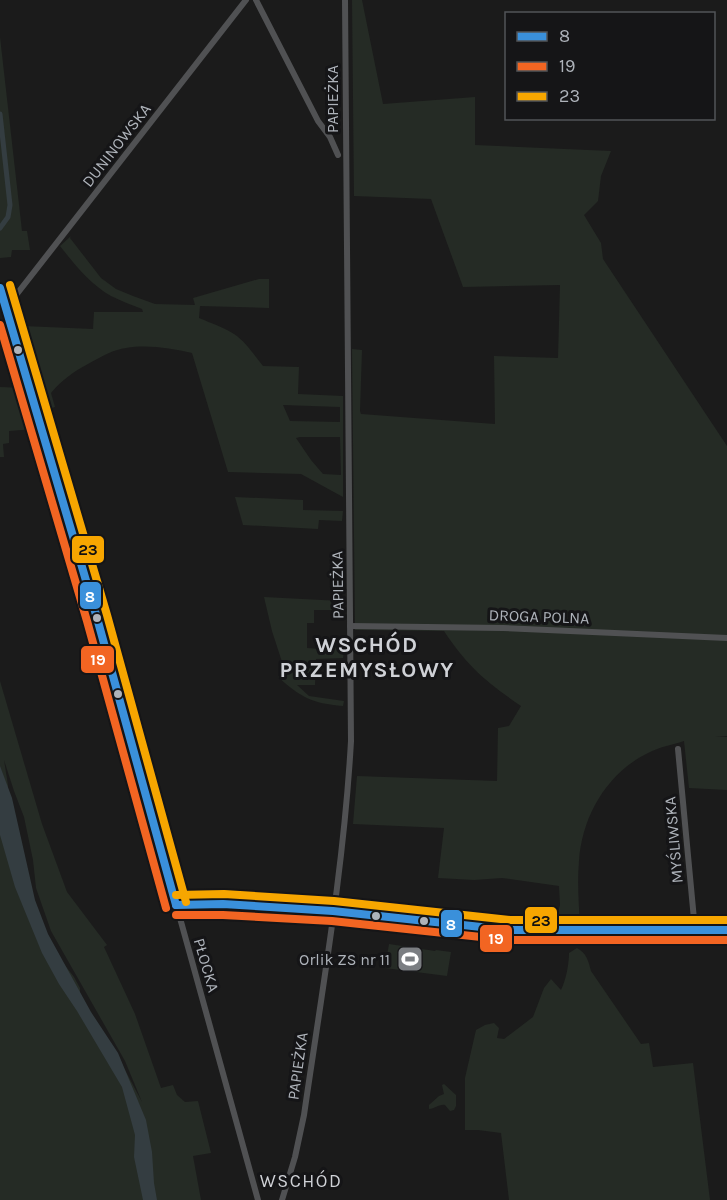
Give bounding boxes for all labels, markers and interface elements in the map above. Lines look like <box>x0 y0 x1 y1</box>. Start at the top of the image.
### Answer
legend <box>505 12 715 120</box>
text: 8 <box>559 25 570 47</box>
text: 19 <box>559 55 575 77</box>
street label: PAPIEŻKA <box>323 65 342 133</box>
text: 23 <box>559 85 580 107</box>
street label: DUNINOWSKA <box>78 100 155 191</box>
unlabelled marker <box>12 344 24 356</box>
line badge: 23 <box>71 535 105 564</box>
text: 23 <box>78 540 98 559</box>
street label: PAPIEŻKA <box>327 551 348 619</box>
line badge: 8 <box>79 581 102 610</box>
text: 8 <box>85 587 95 606</box>
street label: DROGA POLNA <box>488 605 590 628</box>
unlabelled marker <box>91 612 103 624</box>
district label: WSCHÓD PRZEMYSŁOWY <box>279 631 455 683</box>
line badge: 19 <box>80 645 115 674</box>
text: 19 <box>90 650 106 669</box>
unlabelled marker <box>112 688 124 700</box>
street label: MYŚLIWSKA <box>660 796 687 884</box>
line badge: 23 <box>524 906 558 934</box>
line badge: 8 <box>440 909 463 938</box>
unlabelled marker <box>370 910 382 922</box>
text: 23 <box>531 911 551 930</box>
unlabelled marker <box>418 915 430 927</box>
text: 8 <box>446 915 456 934</box>
line badge: 19 <box>479 924 513 953</box>
text: 19 <box>488 929 504 948</box>
street label: PŁOCKA <box>190 936 223 994</box>
sports icon: Orlik ZS nr 11 <box>395 944 425 974</box>
place label: Orlik ZS nr 11 <box>299 950 390 969</box>
street label: PAPIEŻKA <box>283 1031 312 1101</box>
district label: WSCHÓD <box>260 1169 342 1192</box>

